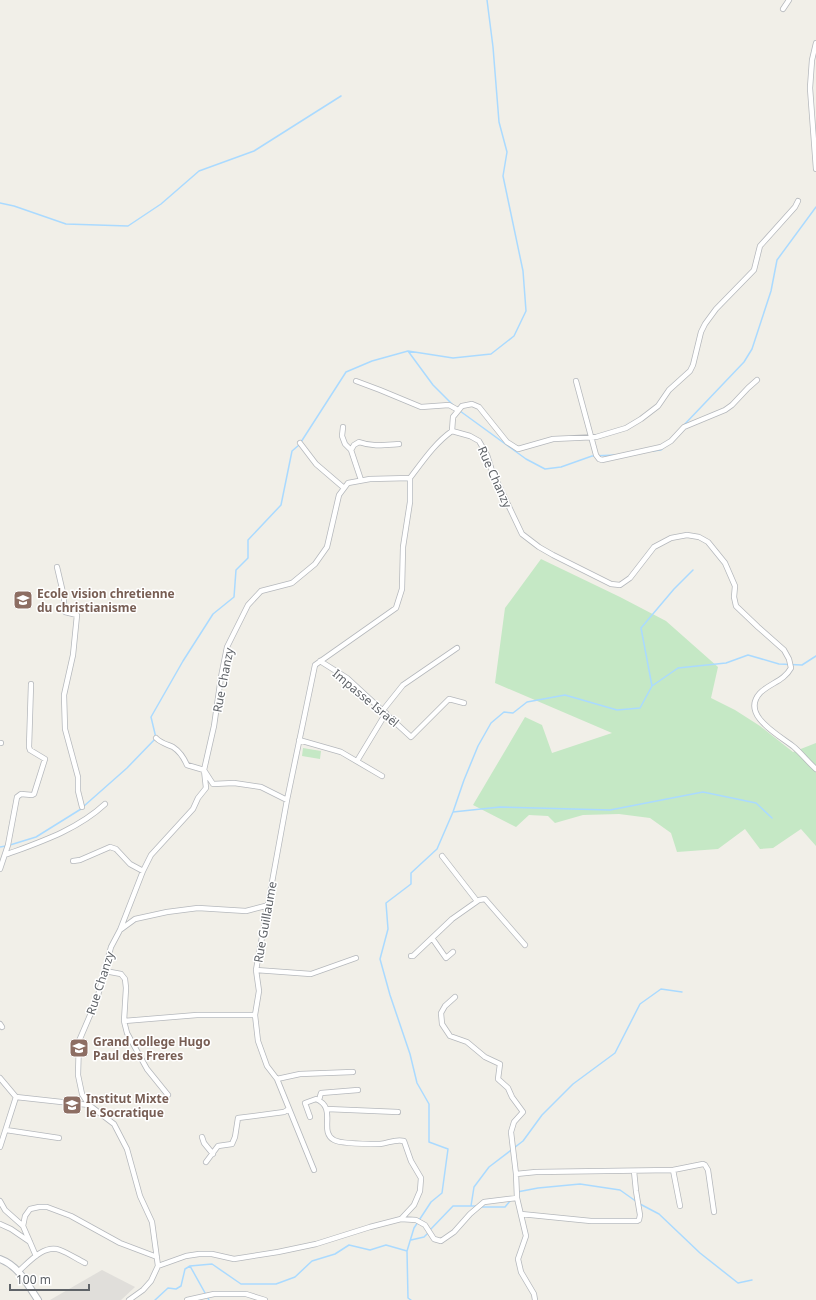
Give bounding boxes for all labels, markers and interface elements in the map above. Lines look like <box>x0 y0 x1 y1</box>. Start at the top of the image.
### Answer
street label: Rue Chanzy <box>474 444 516 511</box>
place label: Ecole vision chretienne du christianisme <box>37 585 175 616</box>
school or university icon: Ecole vision chretienne du christianisme <box>12 589 34 611</box>
street label: Rue Chanzy <box>208 645 238 714</box>
street label: Impasse Israël <box>329 665 403 731</box>
street label: Rue Guillaume <box>249 880 281 964</box>
street label: Rue Chanzy <box>82 948 119 1017</box>
place label: Grand college Hugo Paul des Freres <box>93 1033 210 1064</box>
school or university icon: Grand college Hugo Paul des Freres <box>68 1037 90 1059</box>
place label: Institut Mixte le Socratique <box>86 1090 169 1121</box>
school or university icon: Institut Mixte le Socratique <box>61 1094 83 1116</box>
scale bar <box>10 1266 89 1292</box>
text: 100 m <box>16 1271 51 1288</box>

